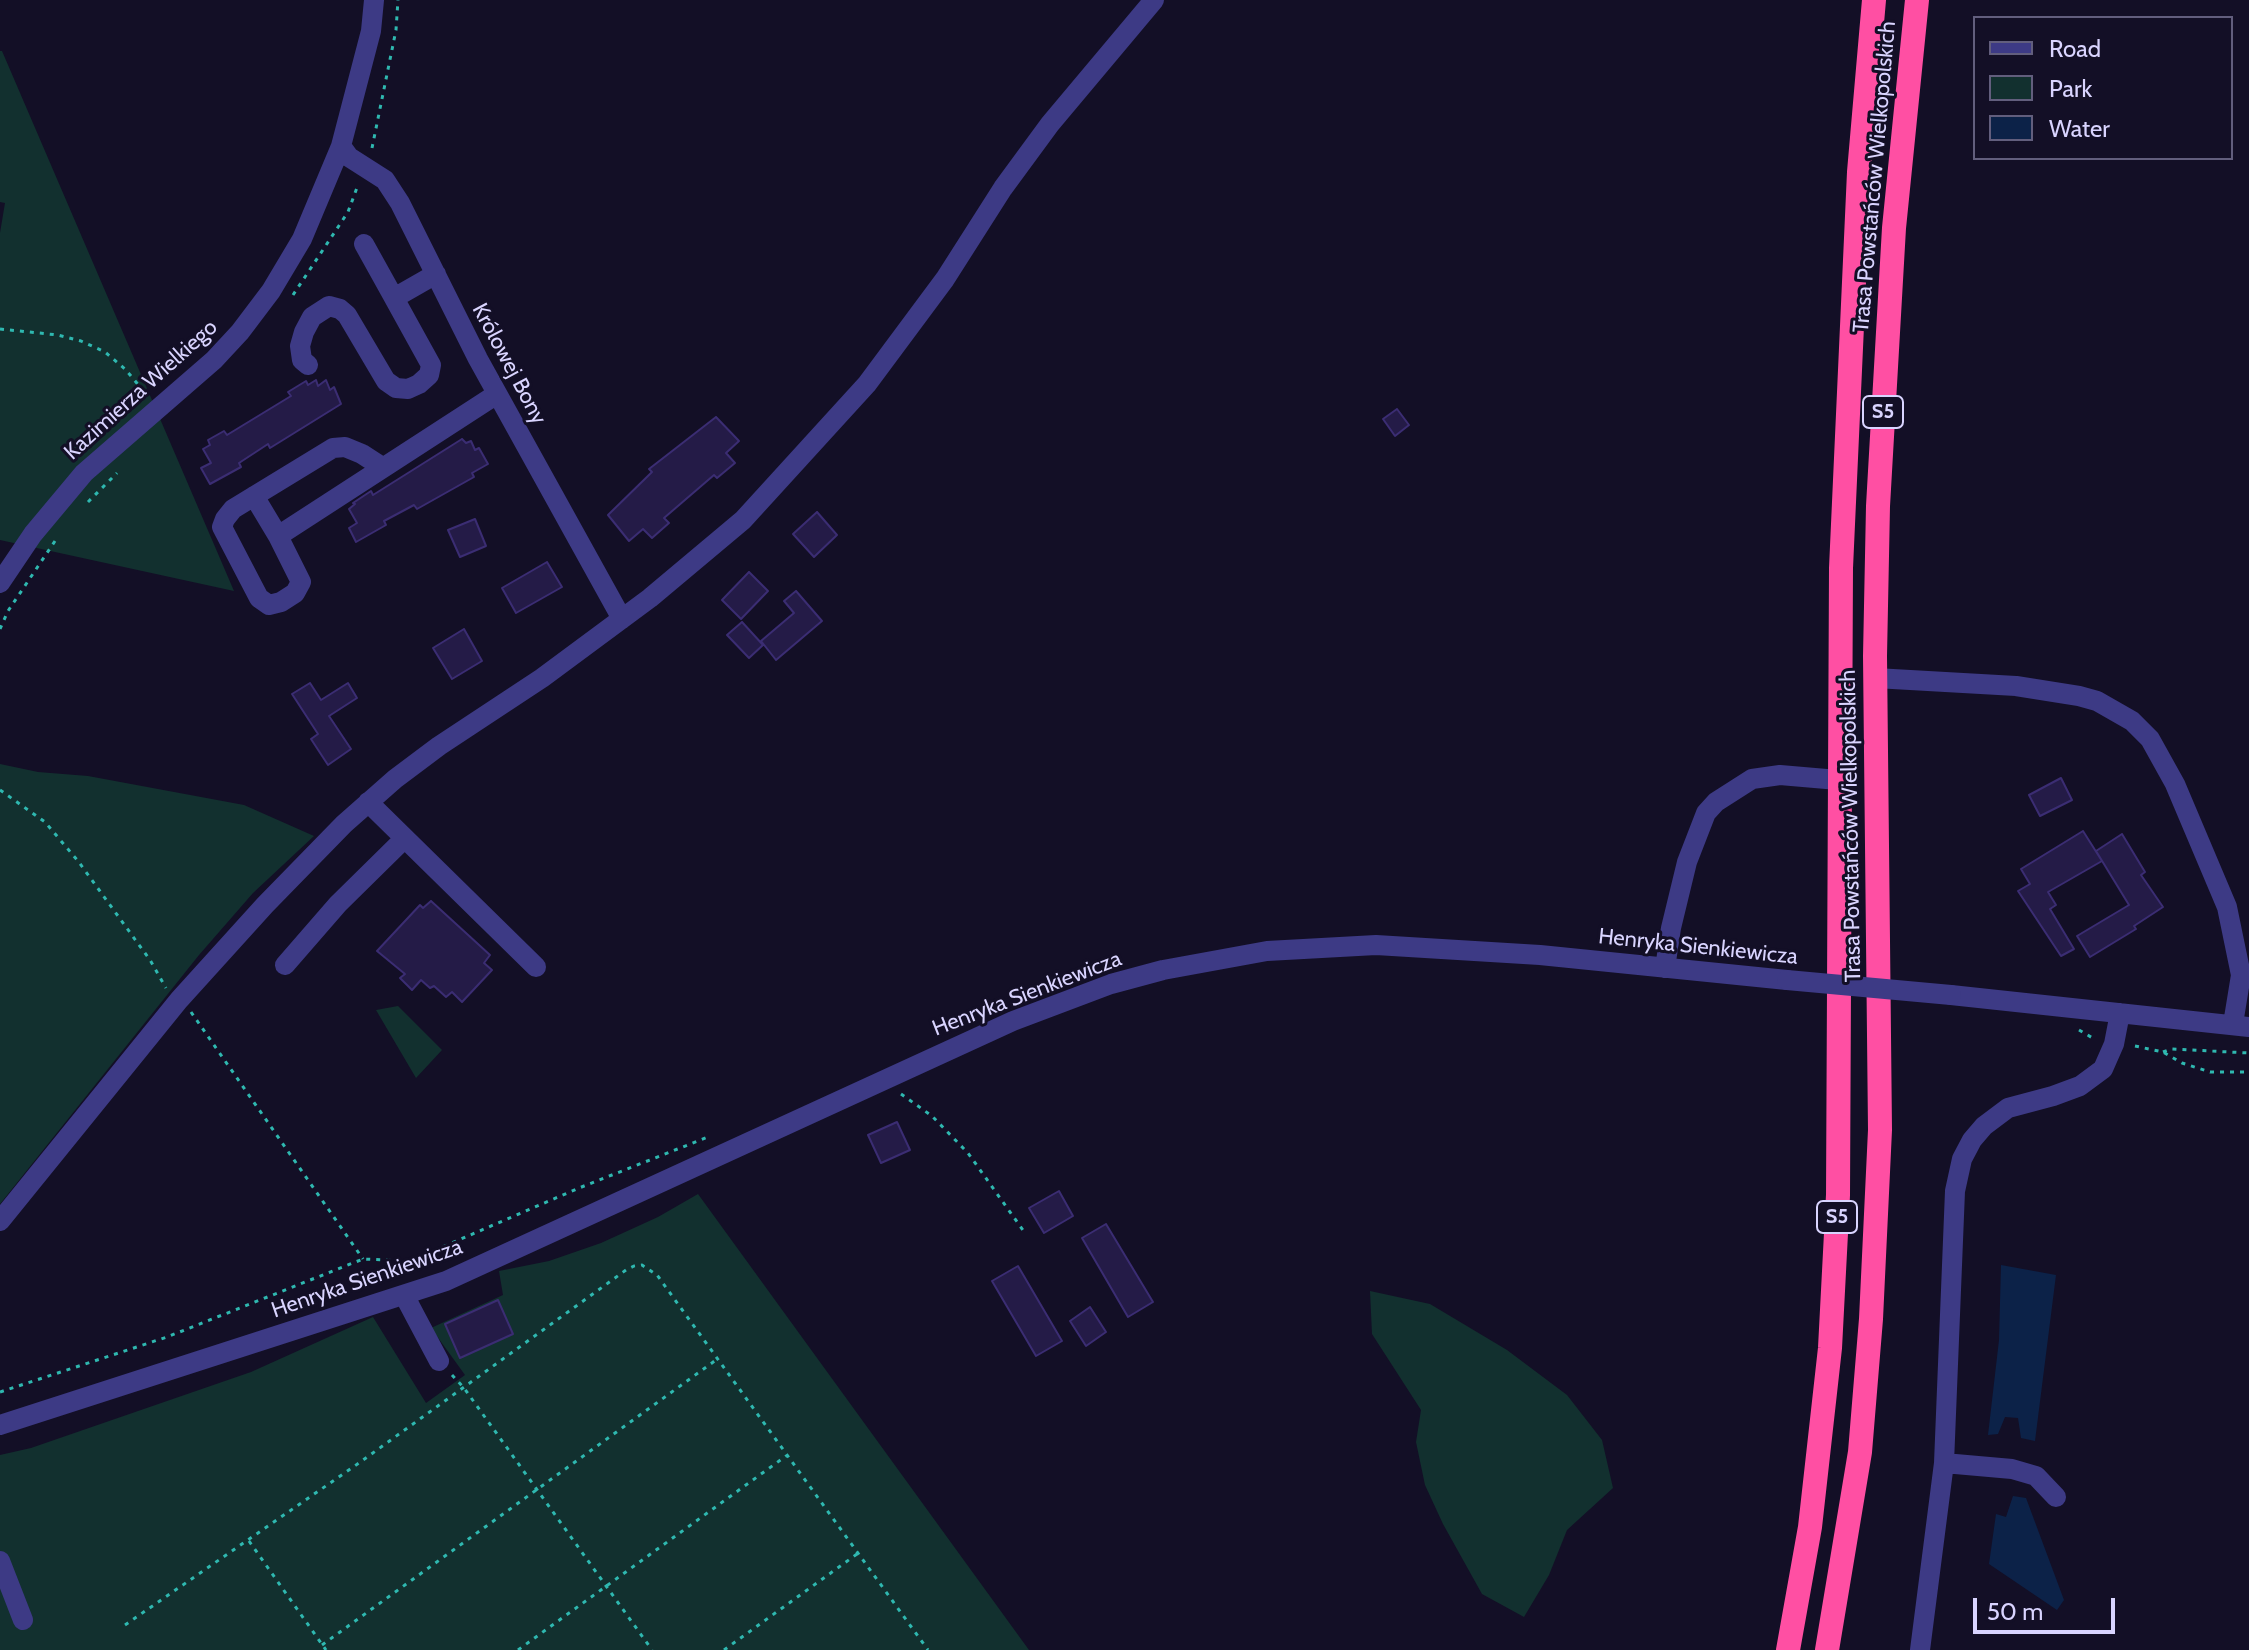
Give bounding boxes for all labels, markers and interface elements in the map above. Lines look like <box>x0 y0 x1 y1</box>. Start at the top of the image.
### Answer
legend <box>1973 16 2233 160</box>
street label: Trasa Powstańców Wielkopolskich <box>1848 20 1902 334</box>
text: Road <box>2049 34 2101 63</box>
text: Park <box>2049 74 2092 103</box>
text: Water <box>2049 114 2110 143</box>
street label: Królowej Bony <box>466 299 552 429</box>
street label: Kazimierza Wielkiego <box>59 314 223 466</box>
road number: S5 <box>1863 396 1903 428</box>
street label: Trasa Powstańców Wielkopolskich <box>1835 670 1867 982</box>
street label: Henryka Sienkiewicza <box>1597 923 1799 971</box>
street label: Henryka Sienkiewicza <box>929 946 1125 1042</box>
road number: S5 <box>1817 1201 1857 1233</box>
street label: Henryka Sienkiewicza <box>268 1234 466 1324</box>
scale bar <box>1977 1582 2119 1632</box>
text: 50 m <box>1987 1597 2043 1626</box>

